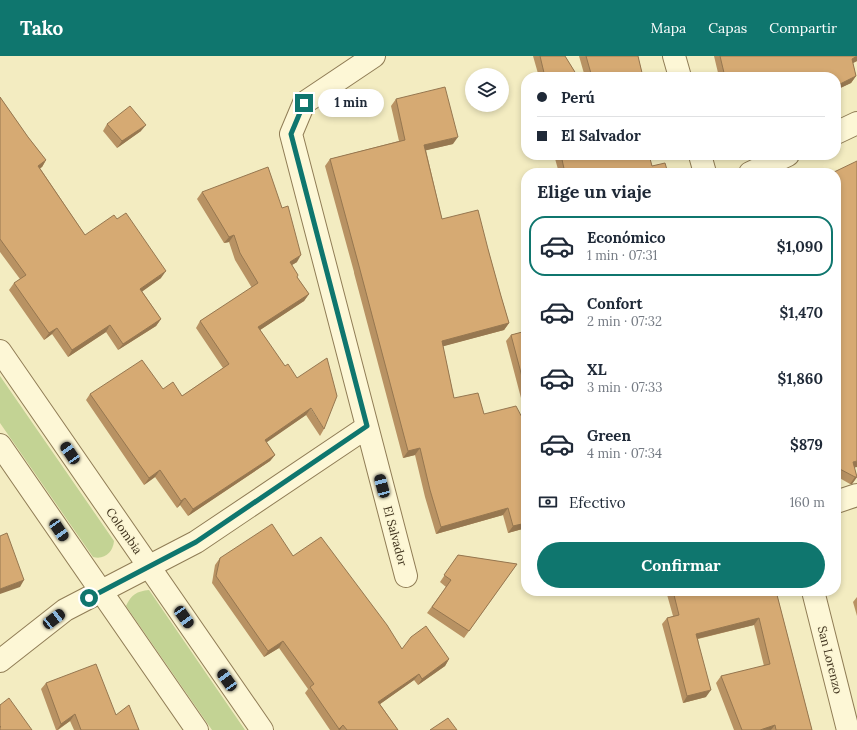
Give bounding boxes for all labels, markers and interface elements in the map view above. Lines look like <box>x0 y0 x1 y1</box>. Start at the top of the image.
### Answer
text: Tako <box>20 16 63 40</box>
text: Mapa <box>651 19 686 37</box>
text: Capas <box>708 19 747 37</box>
text: Compartir <box>769 19 837 37</box>
map controls <box>465 68 509 112</box>
button: layers <box>465 68 509 112</box>
text: Perú <box>561 88 595 107</box>
callout: 1 min <box>318 89 384 117</box>
route end <box>295 94 313 112</box>
text: 1 min <box>334 94 368 111</box>
text: El Salvador <box>561 126 641 145</box>
text: Elige un viaje <box>537 180 652 203</box>
icon: car <box>539 228 575 264</box>
text: Económico <box>587 228 666 247</box>
text: $1,090 <box>777 237 823 256</box>
text: 1 min · 07:31 <box>587 247 657 264</box>
icon: car <box>539 294 575 330</box>
text: Confort <box>587 294 643 313</box>
text: $1,470 <box>780 303 823 322</box>
text: 2 min · 07:32 <box>587 313 662 330</box>
icon: car <box>539 360 575 396</box>
text: XL <box>587 360 607 379</box>
text: $1,860 <box>778 369 823 388</box>
text: 3 min · 07:33 <box>587 379 662 396</box>
icon: car <box>539 426 575 462</box>
text: Green <box>587 426 631 445</box>
text: $879 <box>790 435 823 454</box>
car <box>58 440 82 466</box>
text: 4 min · 07:34 <box>587 445 662 462</box>
car <box>373 473 391 499</box>
icon: cash <box>537 491 559 513</box>
text: Efectivo <box>569 493 626 512</box>
text: 160 m <box>790 494 825 511</box>
street label: El Salvador <box>380 504 411 568</box>
street label: Colombia <box>103 505 146 557</box>
car <box>47 517 71 543</box>
button: Confirmar <box>537 542 825 588</box>
route start <box>80 589 98 607</box>
car <box>172 604 196 630</box>
car <box>41 607 67 631</box>
street label: San Lorenzo <box>815 624 846 695</box>
car <box>215 667 239 693</box>

